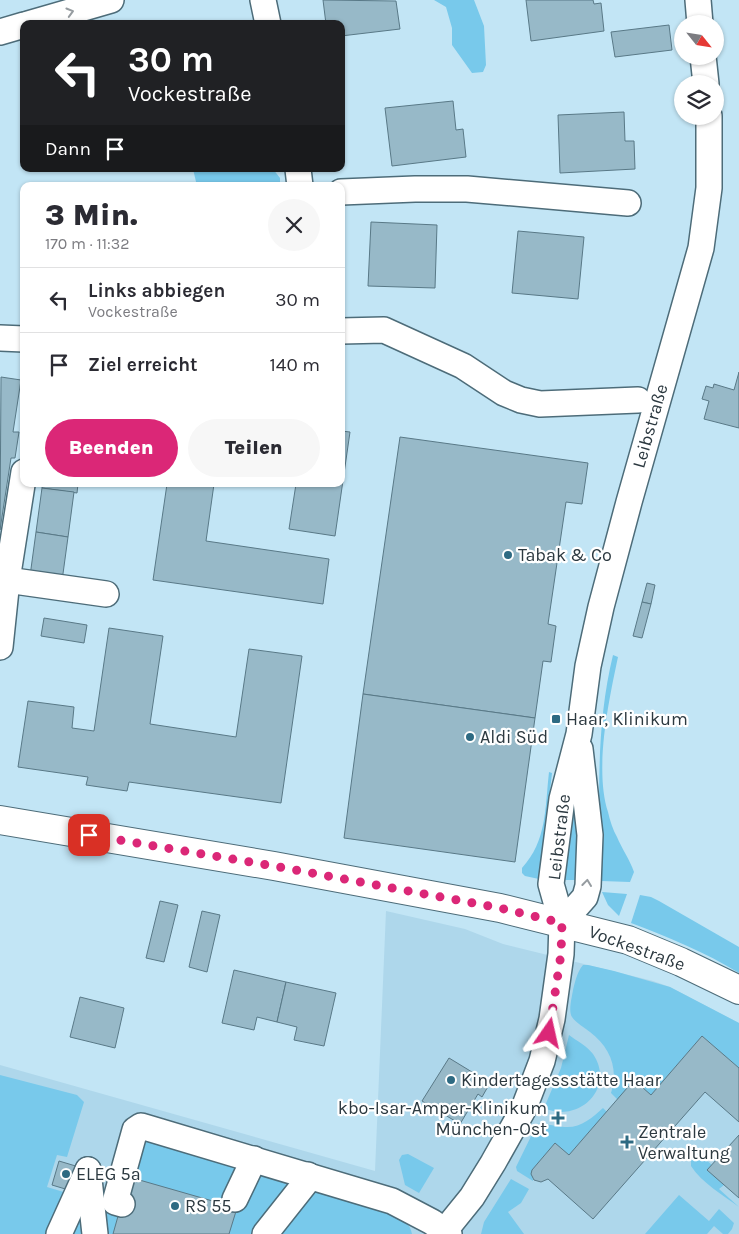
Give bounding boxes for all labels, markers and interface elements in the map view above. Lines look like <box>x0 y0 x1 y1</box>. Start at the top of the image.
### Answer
one-way arrow <box>65 7 73 17</box>
north arrow <box>674 15 724 65</box>
map controls <box>674 15 724 125</box>
text: 30 m <box>128 39 214 80</box>
icon: left <box>45 40 110 105</box>
button: layers <box>674 75 724 125</box>
text: Vockestraße <box>128 81 251 107</box>
icon: arrive <box>101 135 129 163</box>
text: Dann <box>45 138 91 160</box>
text: 3 Min. <box>45 197 138 233</box>
button: close <box>268 199 320 251</box>
text: 170 m · 11:32 <box>45 234 130 253</box>
text: Links abbiegen <box>88 280 225 302</box>
icon: left <box>45 286 73 314</box>
text: 30 m <box>275 289 320 311</box>
text: Vockestraße <box>88 302 178 321</box>
icon: arrive <box>45 351 73 379</box>
text: Ziel erreicht <box>88 354 198 376</box>
text: 140 m <box>270 354 320 376</box>
street label: Leibstraße <box>627 381 673 471</box>
button: Beenden <box>45 419 178 477</box>
button: Teilen <box>188 419 320 477</box>
place label: Tabak & Co <box>518 544 612 566</box>
marker: Tabak & Co <box>502 549 514 561</box>
place label: Haar, Klinikum <box>566 708 688 730</box>
marker: Haar, Klinikum <box>550 713 562 725</box>
place label: Aldi Süd <box>480 726 548 748</box>
marker: Aldi Süd <box>464 731 476 743</box>
street label: Leibstraße <box>543 793 575 881</box>
pin <box>68 814 110 856</box>
icon: arrive <box>75 821 103 849</box>
one-way arrow <box>581 879 592 887</box>
street label: Vockestraße <box>586 920 688 976</box>
position arrow <box>522 1006 574 1058</box>
place label: Kindertagessstätte Haar <box>461 1069 662 1091</box>
marker: Kindertagessstätte Haar <box>445 1074 457 1086</box>
place label: kbo-Isar-Amper-Klinikum München-Ost <box>338 1097 547 1140</box>
marker: kbo-Isar-Amper-Klinikum München-Ost <box>551 1111 565 1125</box>
place label: Zentrale Verwaltung <box>638 1121 730 1164</box>
marker: Zentrale Verwaltung <box>620 1135 634 1149</box>
place label: ELEG 5a <box>76 1163 141 1185</box>
marker: ELEG 5a <box>60 1168 72 1180</box>
place label: RS 55 <box>185 1195 232 1217</box>
marker: RS 55 <box>169 1200 181 1212</box>

